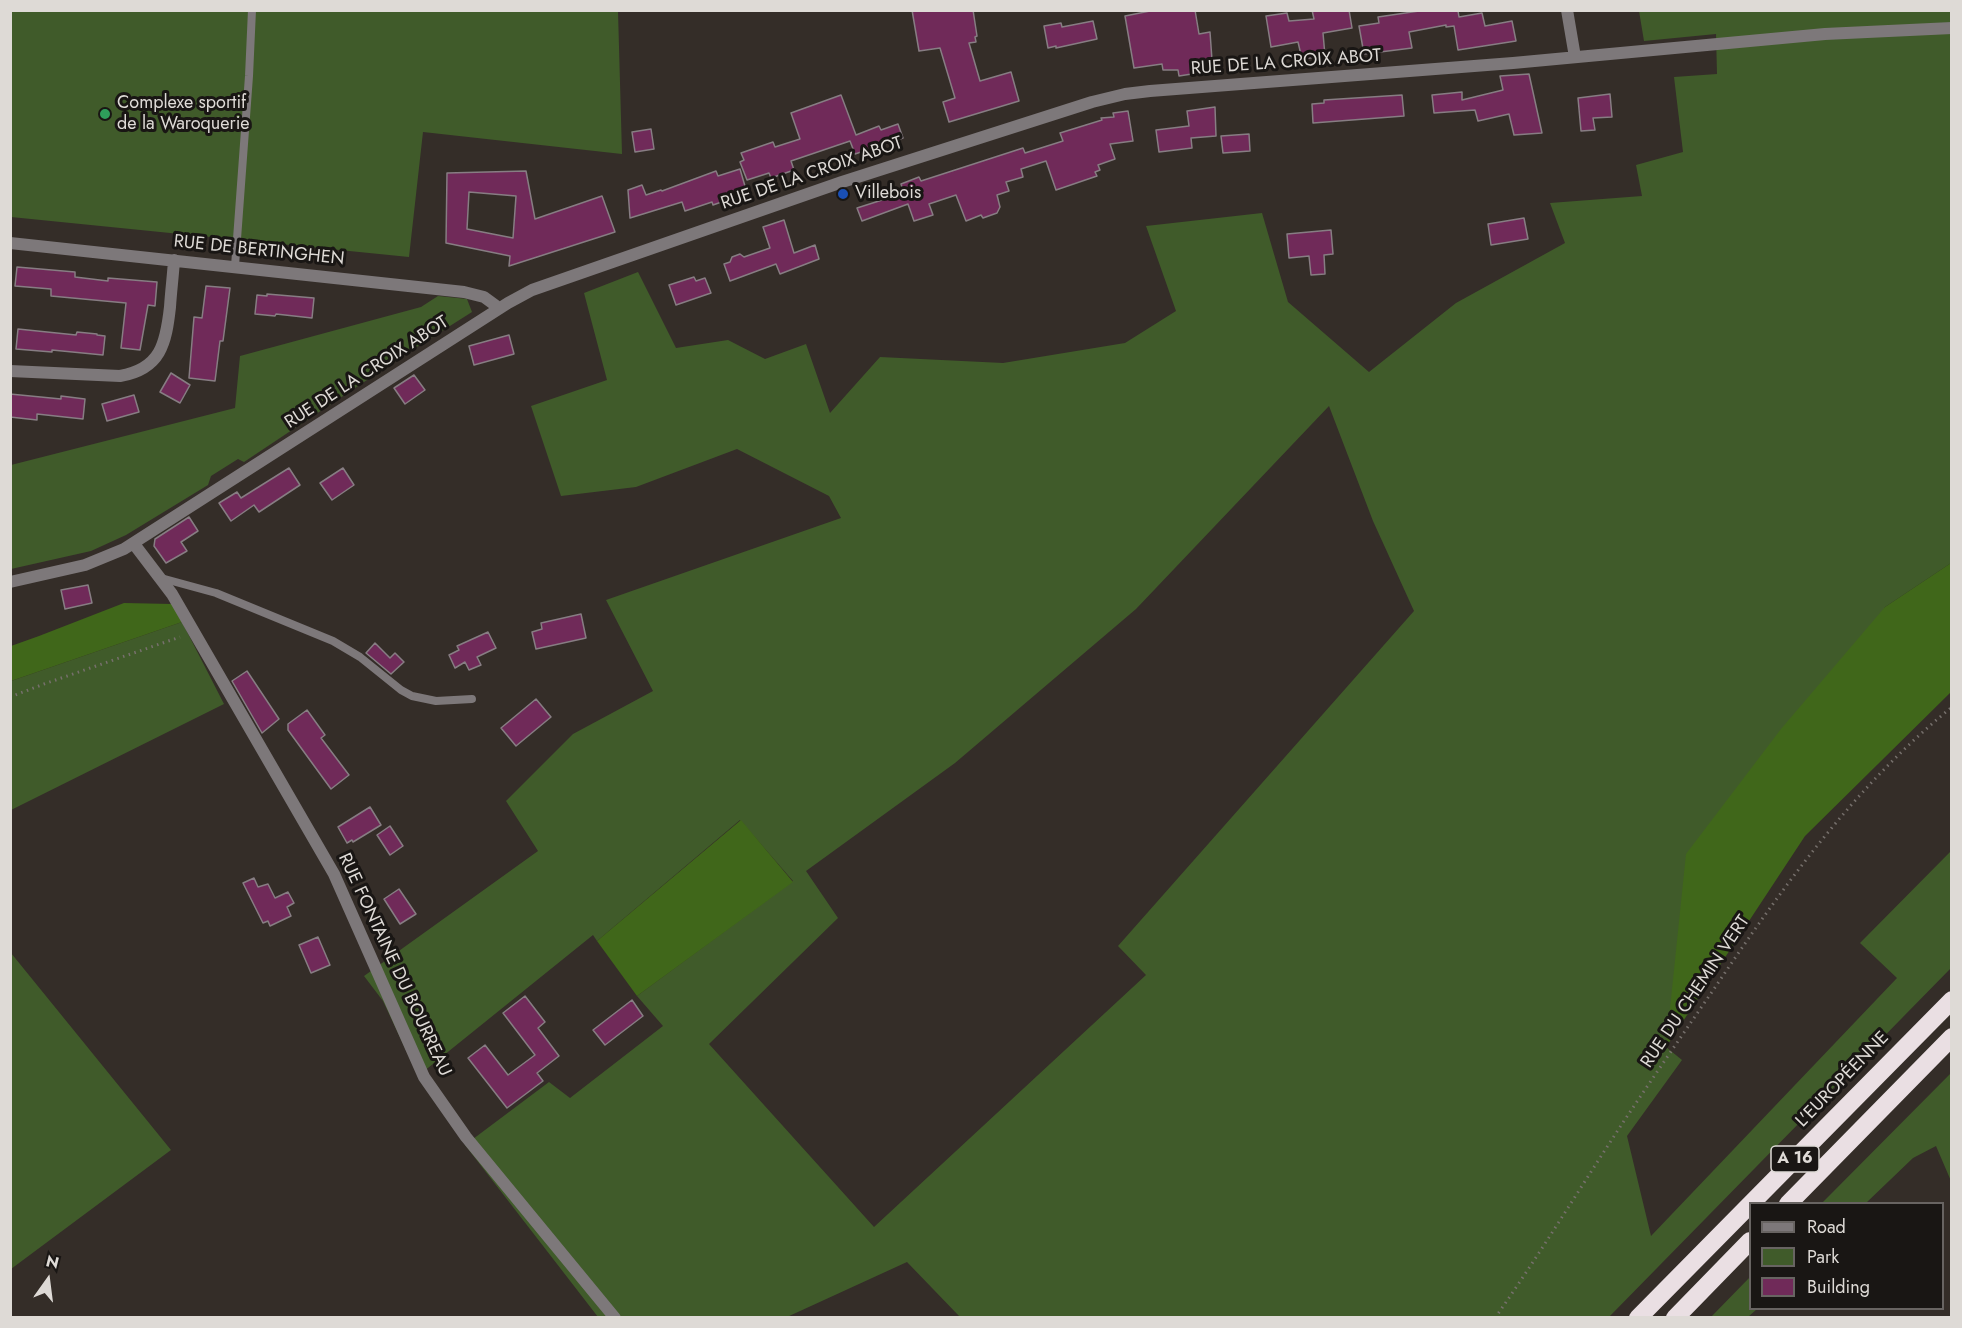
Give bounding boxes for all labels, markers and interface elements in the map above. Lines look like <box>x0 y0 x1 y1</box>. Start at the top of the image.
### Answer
street label: RUE DE LA CROIX ABOT <box>1190 46 1382 80</box>
place label: Complexe sportif de la Waroquerie <box>117 93 250 136</box>
marker: Complexe sportif de la Waroquerie <box>98 107 112 121</box>
street label: RUE DE LA CROIX ABOT <box>718 133 906 215</box>
place label: Villebois <box>855 183 921 205</box>
marker: Villebois <box>836 187 850 201</box>
street label: RUE DE BERTINGHEN <box>173 231 345 271</box>
street label: RUE DE LA CROIX ABOT <box>281 312 453 434</box>
street label: RUE FONTAINE DU BOURREAU <box>333 850 455 1080</box>
street label: RUE DU CHEMIN VERT <box>1637 912 1755 1072</box>
street label: L'EUROPÉENNE <box>1792 1028 1894 1132</box>
road number: A 16 <box>1771 1146 1819 1172</box>
legend <box>1749 1202 1944 1310</box>
text: Road <box>1807 1214 1846 1240</box>
text: Park <box>1807 1244 1839 1270</box>
text: N <box>44 1249 61 1275</box>
north arrow <box>18 1250 78 1310</box>
text: Building <box>1807 1274 1870 1300</box>

